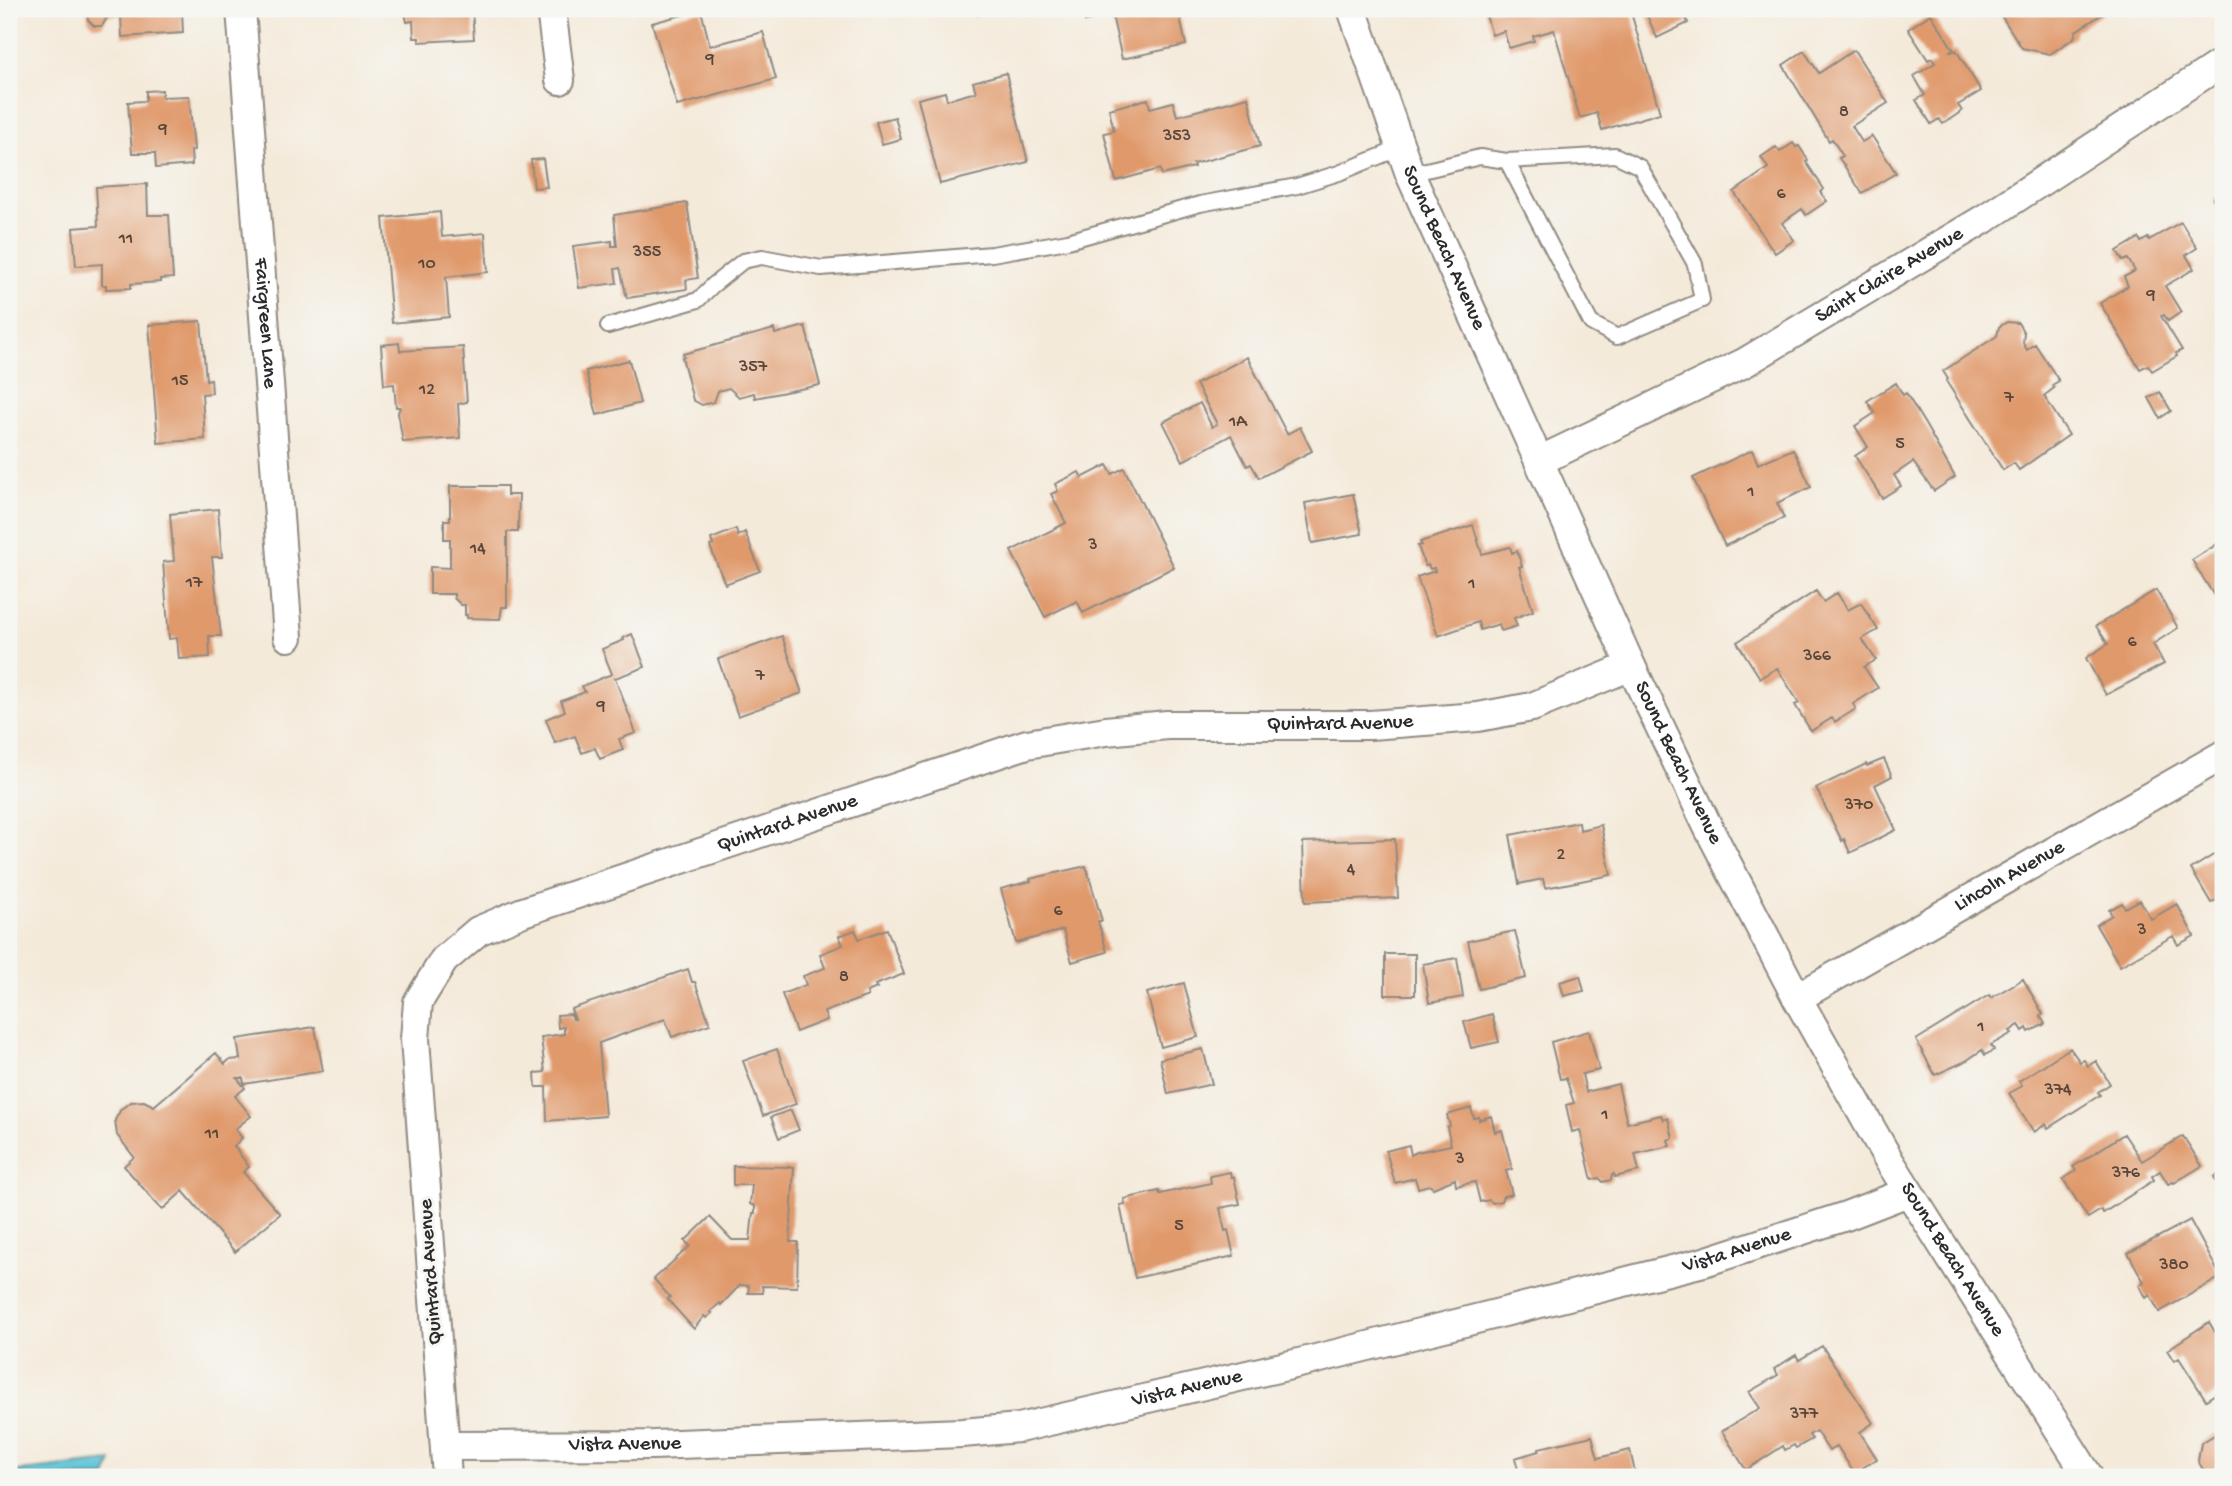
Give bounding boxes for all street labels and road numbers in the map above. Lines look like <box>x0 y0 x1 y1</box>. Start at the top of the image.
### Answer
street label: Sound Beach Avenue <box>1396 163 1492 335</box>
street label: Saint Claire Avenue <box>1811 221 1969 330</box>
street label: Fairgreen Lane <box>247 256 282 390</box>
street label: Sound Beach Avenue <box>1628 678 1728 850</box>
street label: Quintard Avenue <box>1267 709 1415 738</box>
street label: Quintard Avenue <box>714 788 862 859</box>
street label: Lincoln Avenue <box>1950 835 2070 918</box>
street label: Sound Beach Avenue <box>1894 1178 2011 1343</box>
street label: Quintard Avenue <box>414 1197 450 1346</box>
street label: Vista Avenue <box>1679 1222 1795 1280</box>
street label: Vista Avenue <box>1129 1364 1246 1414</box>
street label: Vista Avenue <box>568 1431 683 1458</box>

